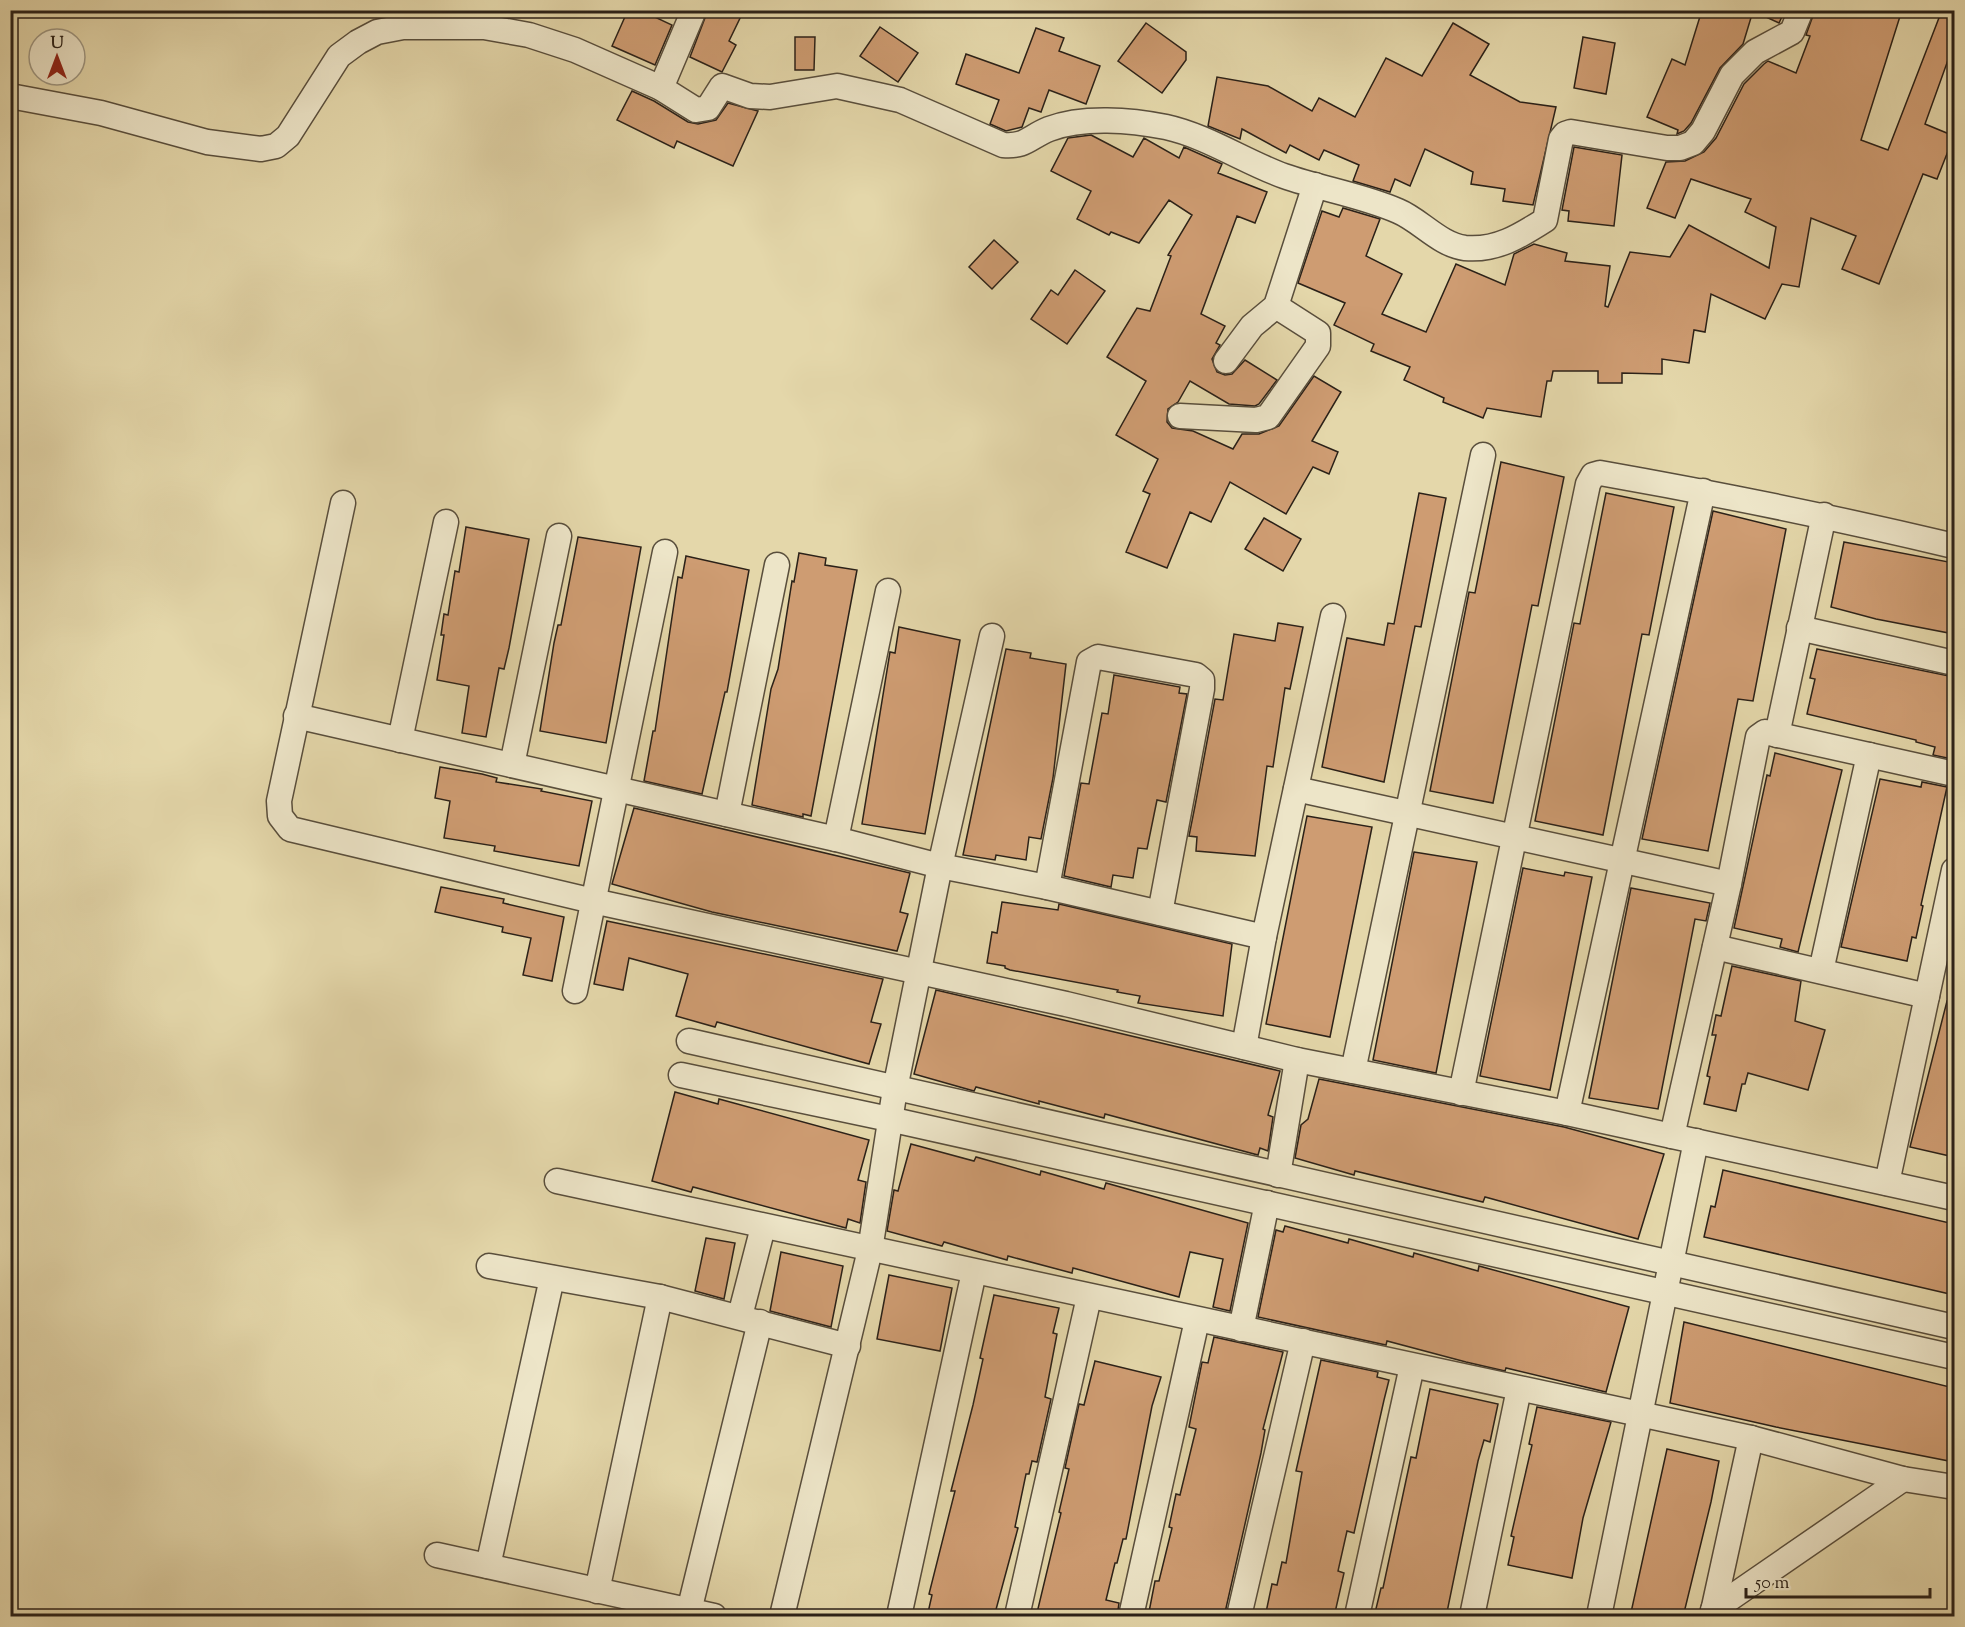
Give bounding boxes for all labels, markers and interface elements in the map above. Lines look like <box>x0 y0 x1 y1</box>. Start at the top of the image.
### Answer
north arrow <box>27 27 87 87</box>
text: U <box>50 33 64 56</box>
scale bar <box>1746 1561 1930 1599</box>
text: 50 m <box>1754 1571 1790 1597</box>

